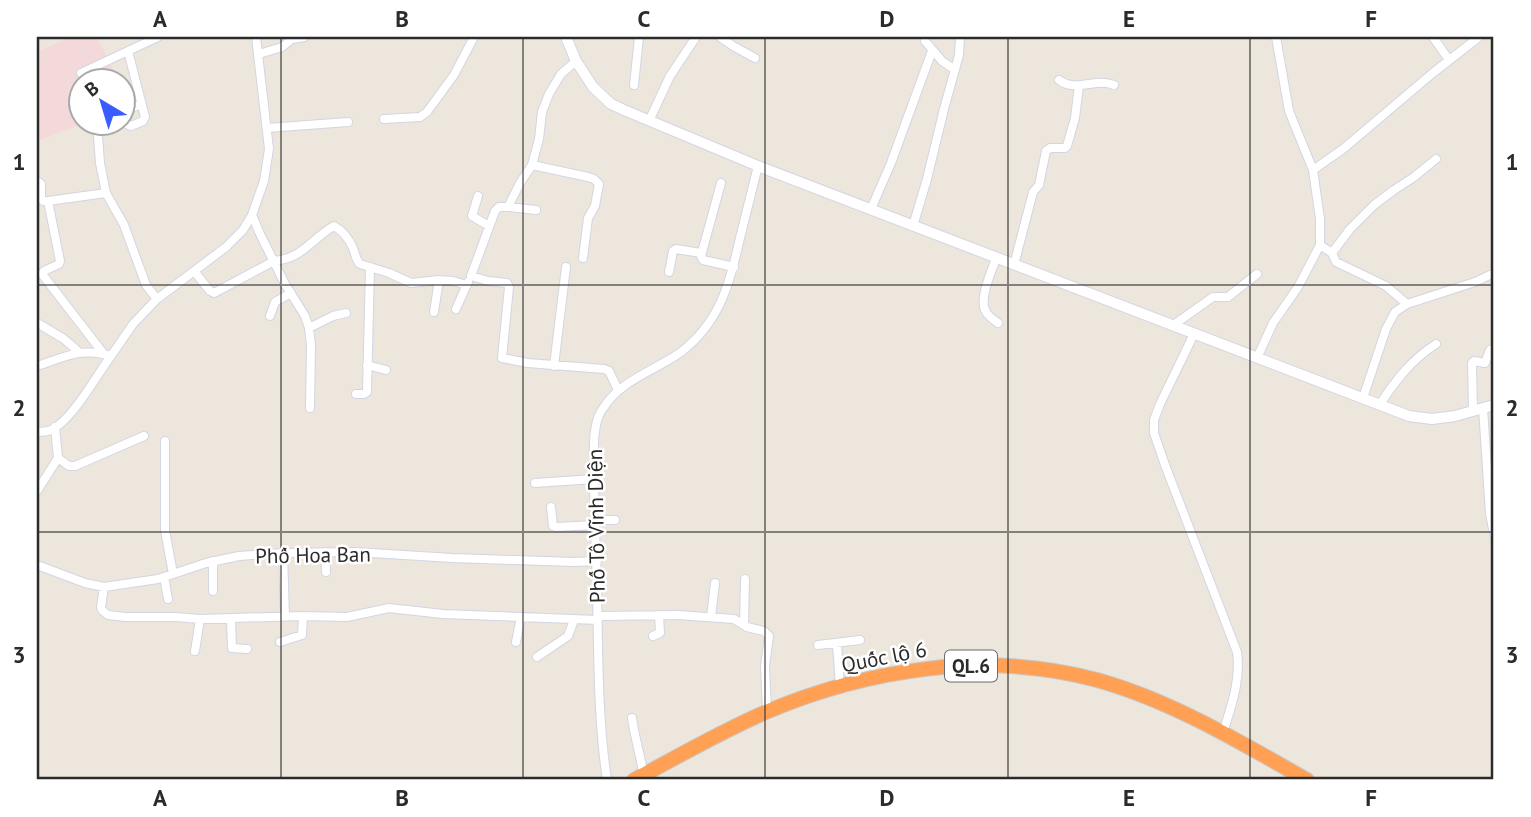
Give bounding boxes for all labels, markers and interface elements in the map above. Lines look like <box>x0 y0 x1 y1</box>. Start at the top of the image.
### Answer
text: A <box>153 4 167 33</box>
text: B <box>395 4 409 33</box>
text: C <box>638 4 651 33</box>
text: D <box>880 4 894 33</box>
text: E <box>1123 4 1135 33</box>
text: F <box>1365 4 1377 33</box>
north arrow <box>66 66 136 136</box>
text: B <box>80 76 103 102</box>
text: 1 <box>12 147 26 176</box>
text: 1 <box>1505 147 1519 176</box>
text: 2 <box>12 393 26 422</box>
text: 2 <box>1505 393 1519 422</box>
street label: Phố Tô Vĩnh Diện <box>581 449 611 603</box>
street label: Phố Hoa Ban <box>255 540 371 570</box>
street label: Quốc lộ 6 <box>839 636 929 678</box>
text: 3 <box>12 640 26 669</box>
text: 3 <box>1505 640 1519 669</box>
road number: QL.6 <box>945 650 997 681</box>
text: A <box>153 783 167 812</box>
text: B <box>395 783 409 812</box>
text: C <box>638 783 651 812</box>
text: D <box>880 783 894 812</box>
text: E <box>1123 783 1135 812</box>
text: F <box>1365 783 1377 812</box>

